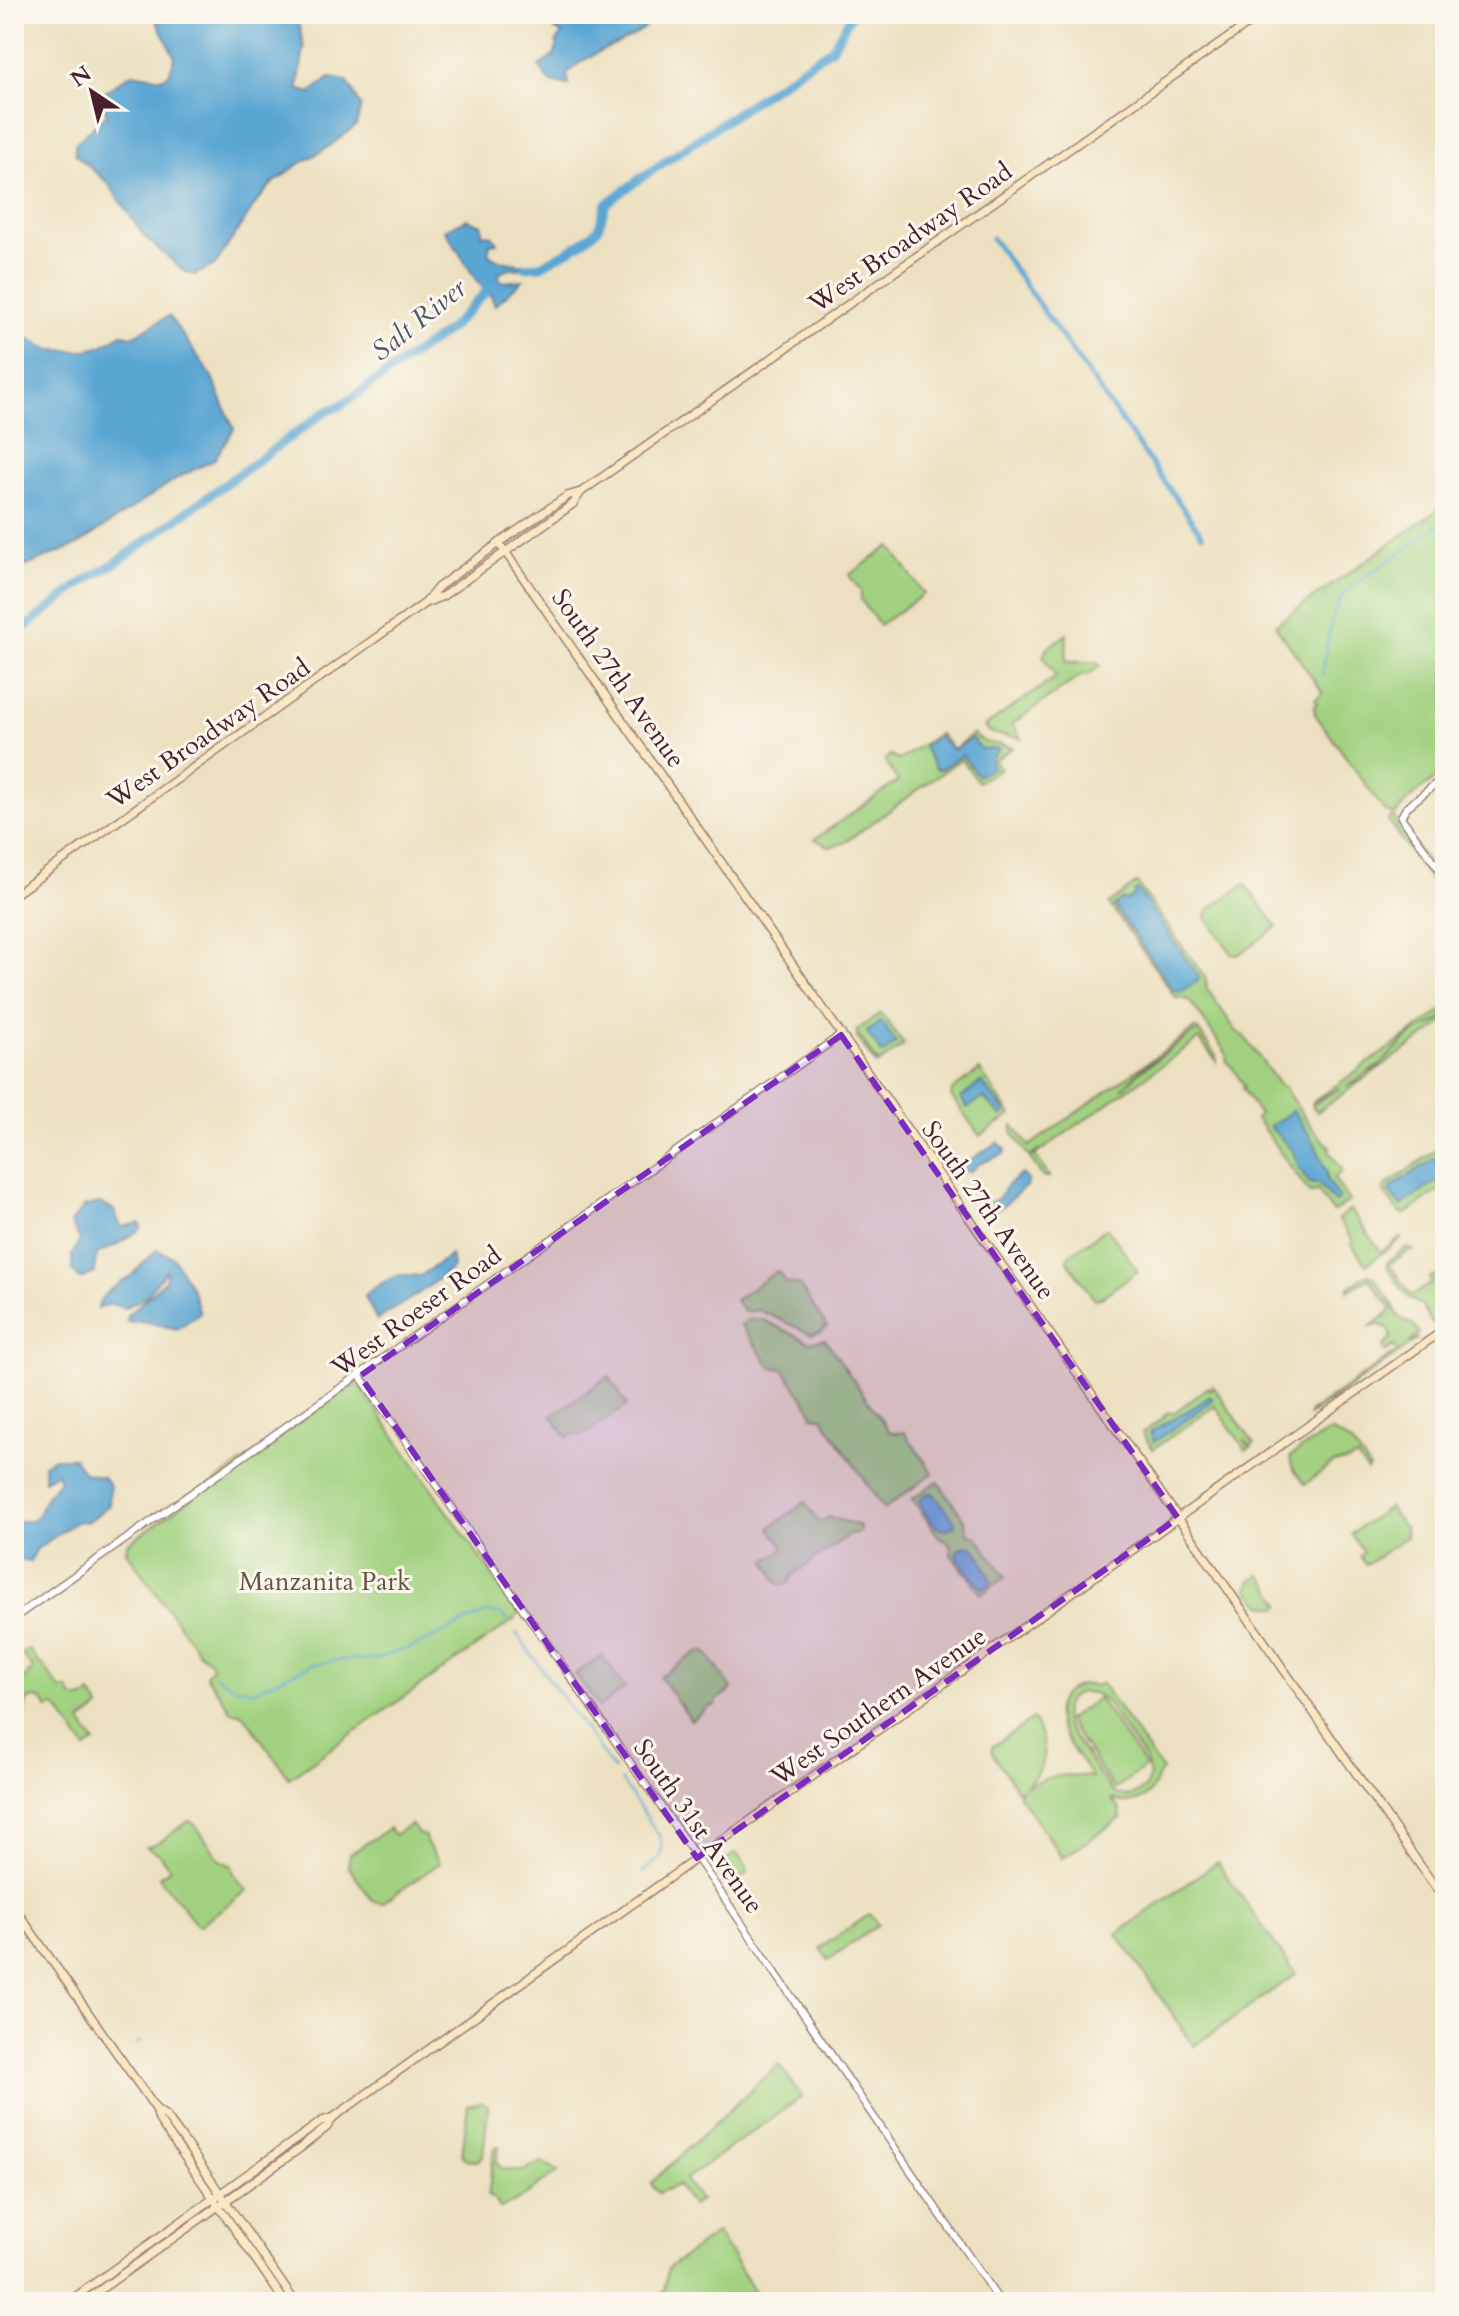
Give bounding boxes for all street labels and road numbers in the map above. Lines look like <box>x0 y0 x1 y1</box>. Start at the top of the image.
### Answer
street label: West Broadway Road <box>801 154 1019 321</box>
street label: South 27th Avenue <box>544 582 694 775</box>
street label: West Broadway Road <box>99 650 317 817</box>
street label: South 27th Avenue <box>914 1114 1064 1307</box>
street label: West Roeser Road <box>323 1238 509 1386</box>
street label: West Southern Avenue <box>763 1619 993 1795</box>
street label: South 31st Avenue <box>625 1732 772 1921</box>

